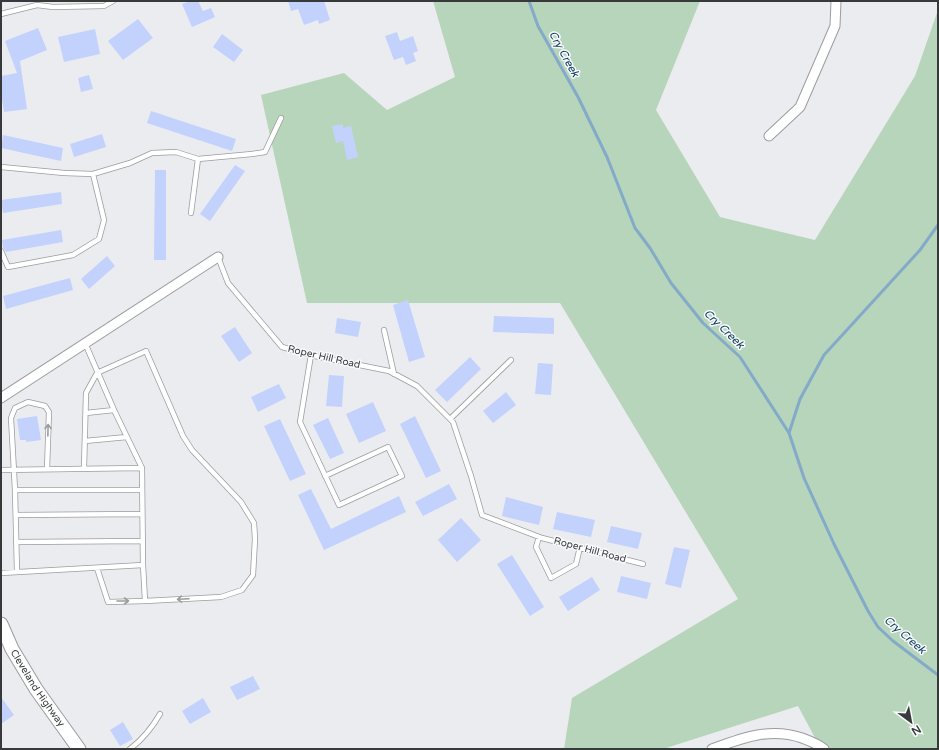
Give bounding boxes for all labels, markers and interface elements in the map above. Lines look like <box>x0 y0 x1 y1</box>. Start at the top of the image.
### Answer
water label: Cry Creek <box>546 29 582 80</box>
water label: Cry Creek <box>701 307 747 352</box>
street label: Roper Hill Road <box>286 343 362 371</box>
one-way arrow <box>44 424 52 437</box>
street label: Roper Hill Road <box>553 535 627 565</box>
one-way arrow <box>177 596 190 603</box>
one-way arrow <box>116 597 129 605</box>
water label: Cry Creek <box>882 613 929 657</box>
street label: Cleveland Highway <box>8 647 68 730</box>
north arrow <box>891 702 931 742</box>
text: N <box>909 722 923 738</box>

